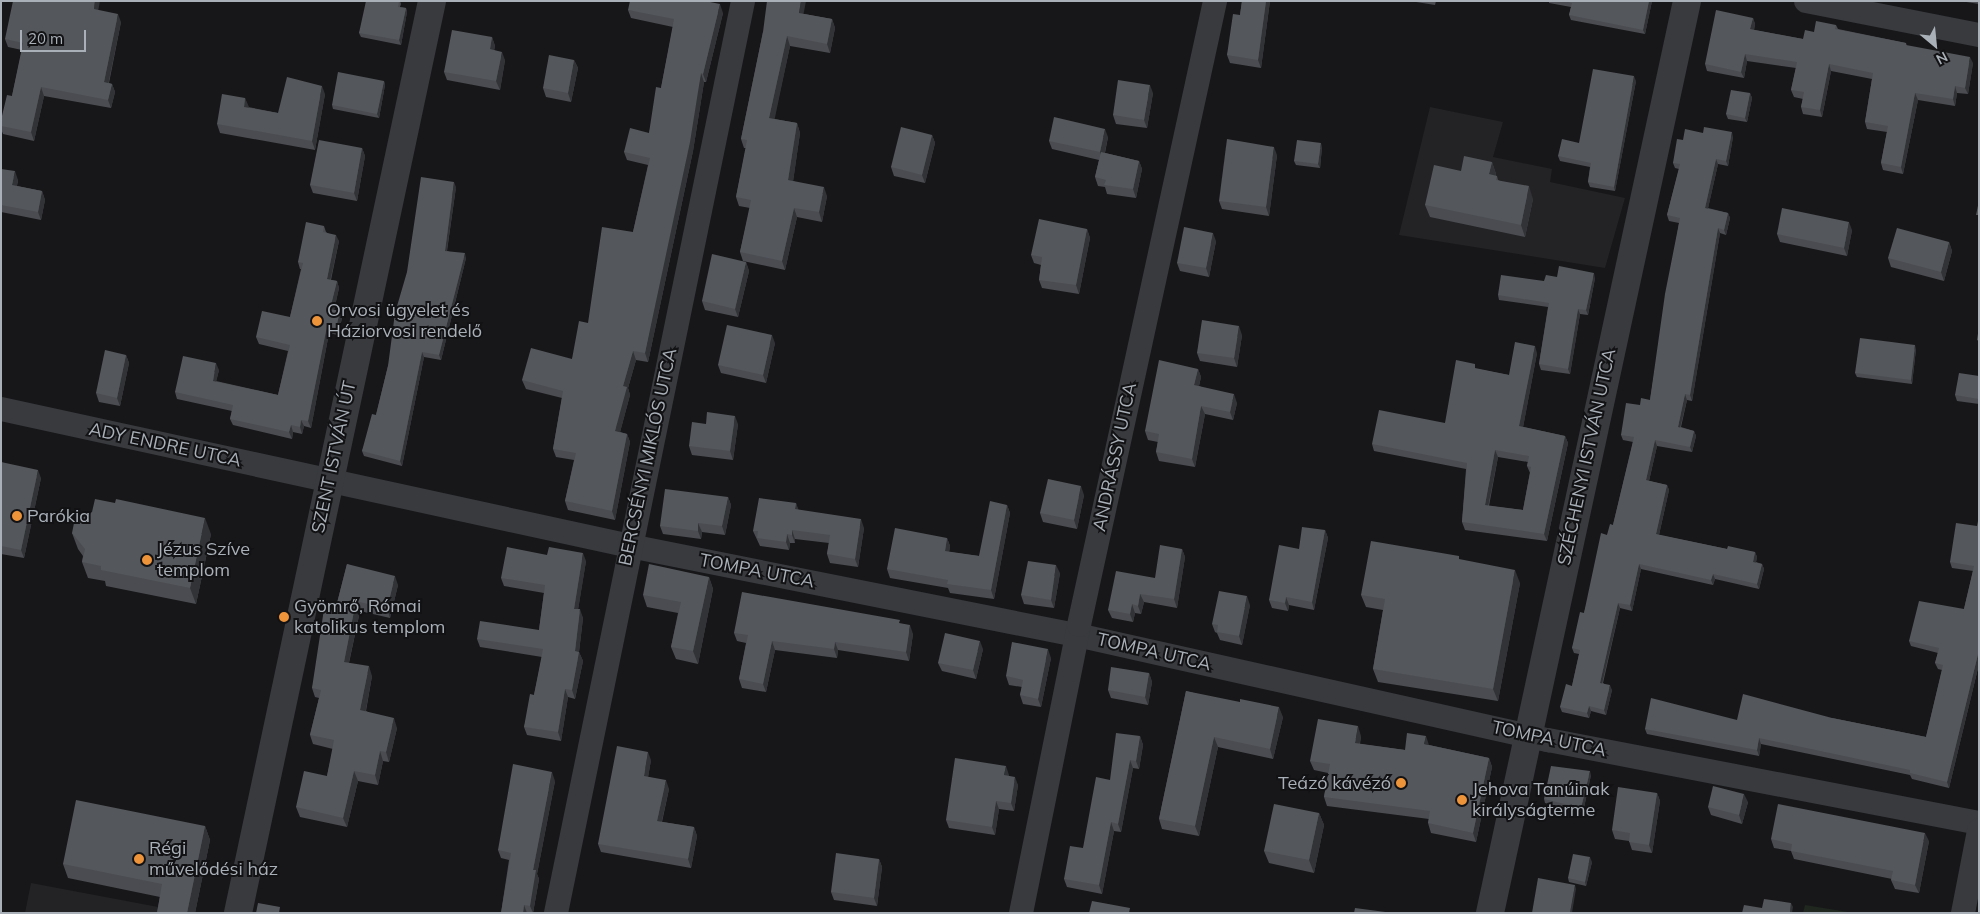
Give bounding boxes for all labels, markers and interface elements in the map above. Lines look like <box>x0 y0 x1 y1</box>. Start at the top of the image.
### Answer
scale bar <box>22 20 89 52</box>
north arrow <box>1910 20 1960 70</box>
text: 20 m <box>28 29 63 48</box>
text: N <box>1933 48 1951 69</box>
place label: Orvosi ügyelet és Háziorvosi rendelő <box>327 300 482 342</box>
marker: Orvosi ügyelet és Háziorvosi rendelő <box>311 315 323 327</box>
street label: BERCSÉNYI MIKLÓS UTCA <box>614 346 682 568</box>
street label: SZÉCHENYI ISTVÁN UTCA <box>1553 347 1621 567</box>
street label: SZENT ISTVÁN ÚT <box>307 379 361 535</box>
street label: ANDRÁSSY UTCA <box>1089 381 1141 533</box>
street label: ADY ENDRE UTCA <box>87 418 243 472</box>
place label: Parókia <box>27 505 90 527</box>
marker: Parókia <box>11 510 23 522</box>
place label: Jézus Szíve templom <box>157 539 250 582</box>
street label: TOMPA UTCA <box>698 549 816 593</box>
marker: Jézus Szíve templom <box>141 554 153 566</box>
place label: Gyömrő, Római katolikus templom <box>294 596 445 638</box>
marker: Gyömrő, Római katolikus templom <box>278 611 290 623</box>
street label: TOMPA UTCA <box>1095 628 1213 676</box>
street label: TOMPA UTCA <box>1490 716 1608 762</box>
place label: Teázó kávézó <box>1278 772 1391 794</box>
marker: Teázó kávézó <box>1395 777 1407 789</box>
place label: Jehova Tanúinak királyságterme <box>1472 779 1609 822</box>
marker: Jehova Tanúinak királyságterme <box>1456 794 1468 806</box>
place label: Régi művelődési ház <box>149 838 278 881</box>
marker: Régi művelődési ház <box>133 853 145 865</box>

